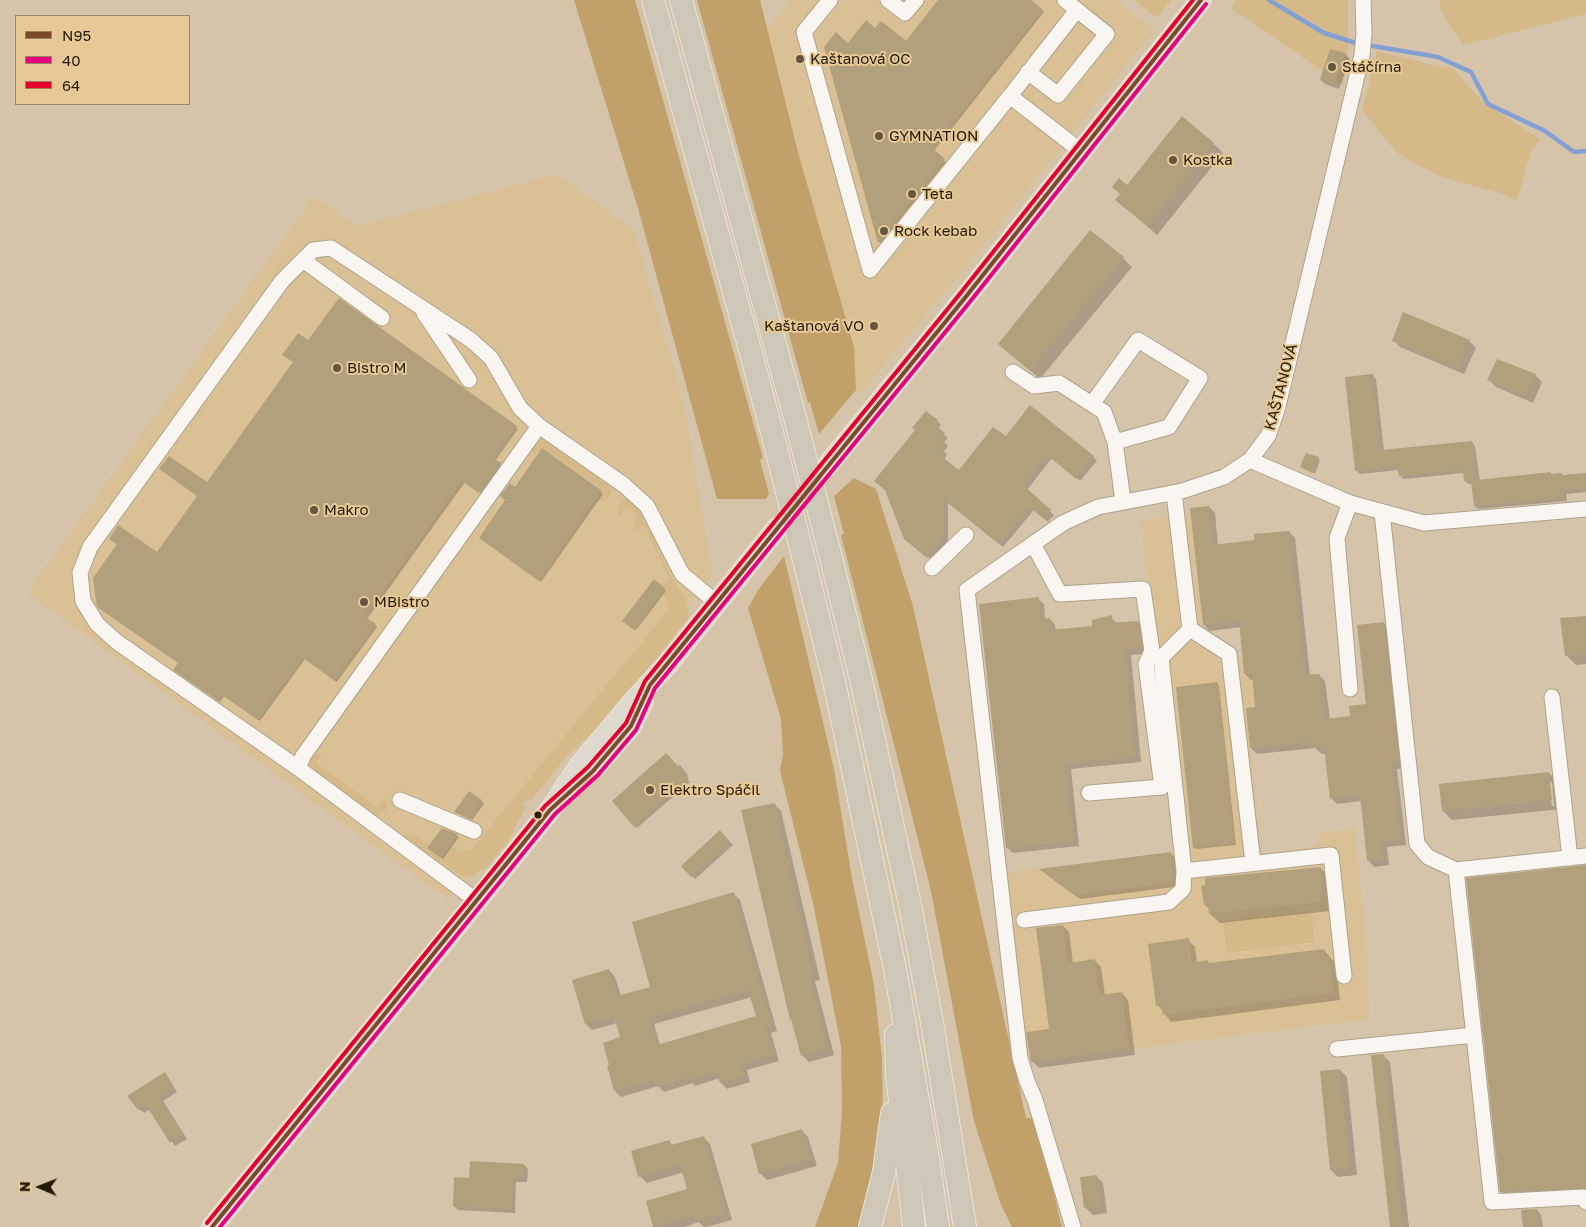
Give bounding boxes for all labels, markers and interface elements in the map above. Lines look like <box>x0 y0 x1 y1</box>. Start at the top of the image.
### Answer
legend <box>15 15 190 105</box>
text: N95 <box>62 26 91 44</box>
place label: Kaštanová OC <box>810 50 910 68</box>
text: 40 <box>62 51 80 69</box>
marker: Kaštanová OC <box>794 53 806 65</box>
place label: Stáčírna <box>1342 58 1402 76</box>
marker: Stáčírna <box>1326 61 1338 73</box>
text: 64 <box>62 76 80 94</box>
place label: GYMNATION <box>889 127 978 145</box>
marker: GYMNATION <box>873 130 885 142</box>
place label: Kostka <box>1183 151 1233 169</box>
marker: Kostka <box>1167 154 1179 166</box>
place label: Teta <box>922 185 953 203</box>
marker: Teta <box>906 188 918 200</box>
place label: Rock kebab <box>894 222 977 240</box>
marker: Rock kebab <box>878 225 890 237</box>
place label: Kaštanová VO <box>764 317 864 335</box>
marker: Kaštanová VO <box>868 320 880 332</box>
street label: KAŠTANOVÁ <box>1261 342 1301 432</box>
place label: Bistro M <box>347 359 406 377</box>
marker: Bistro M <box>331 362 343 374</box>
place label: Makro <box>324 501 369 519</box>
marker: Makro <box>308 504 320 516</box>
place label: MBistro <box>374 593 430 611</box>
marker: MBistro <box>358 596 370 608</box>
place label: Elektro Spáčil <box>660 781 760 799</box>
marker: Elektro Spáčil <box>644 784 656 796</box>
unlabelled marker <box>533 810 543 820</box>
north arrow <box>15 1162 65 1212</box>
text: N <box>16 1181 33 1192</box>

